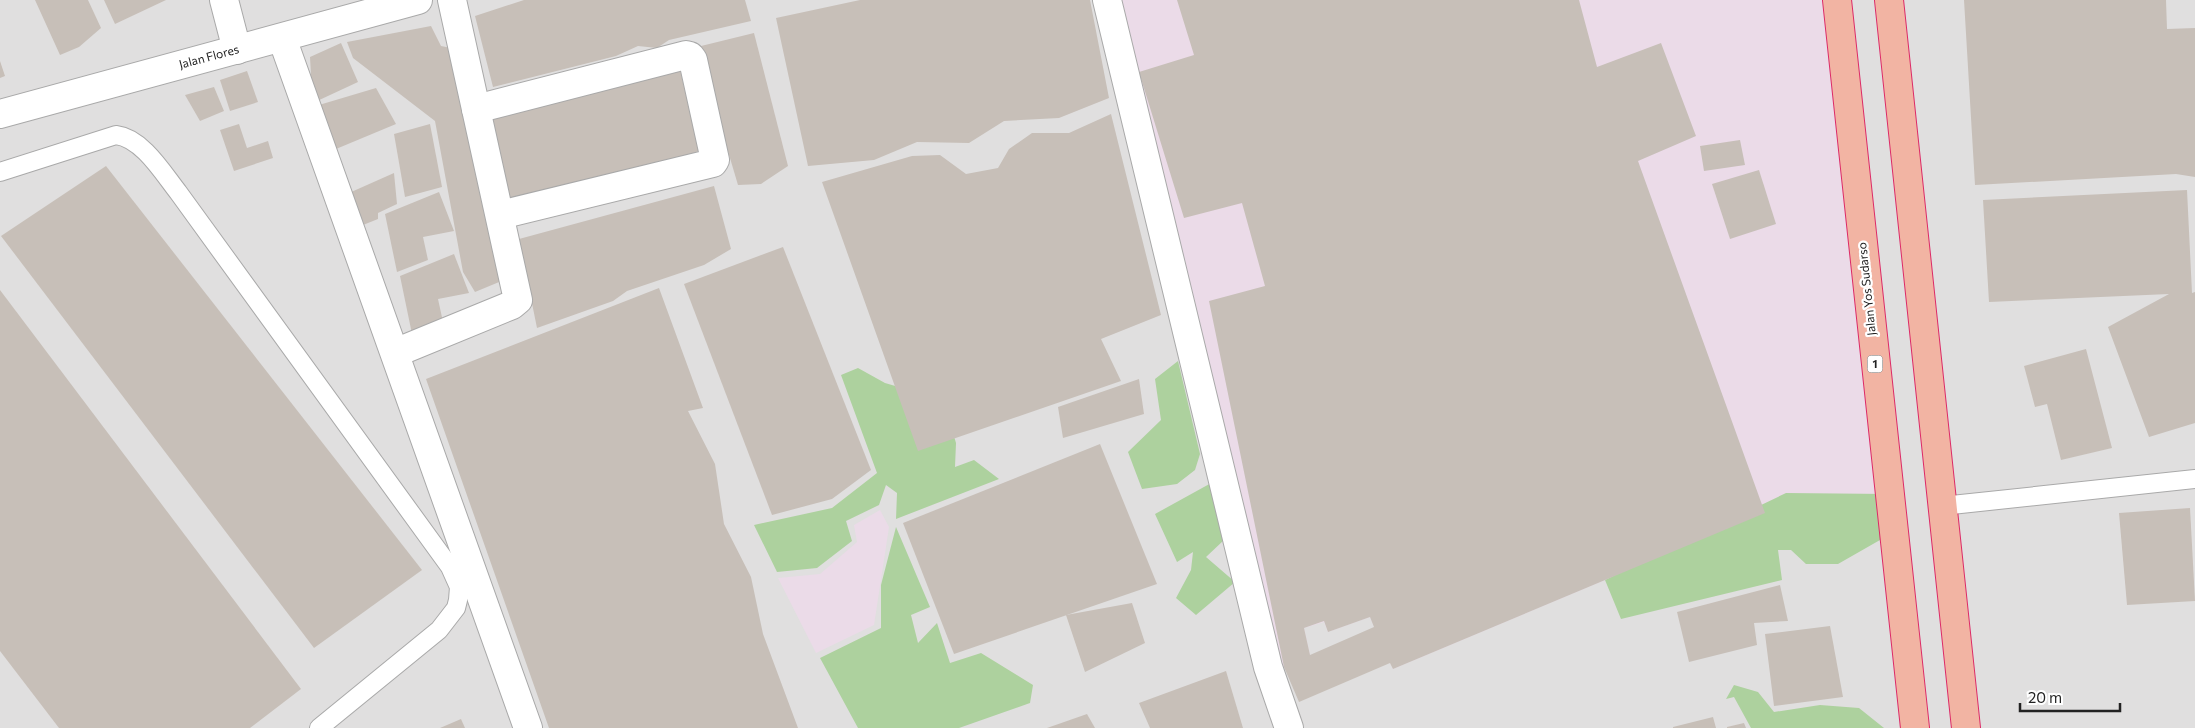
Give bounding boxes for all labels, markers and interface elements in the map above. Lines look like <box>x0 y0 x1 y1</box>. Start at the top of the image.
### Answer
street label: Jalan Flores <box>177 41 241 72</box>
street label: Jalan Yos Sudarso <box>1854 242 1879 337</box>
road number: 1 <box>1868 356 1882 372</box>
scale bar <box>2020 680 2120 712</box>
text: 20 m <box>2028 688 2062 706</box>

